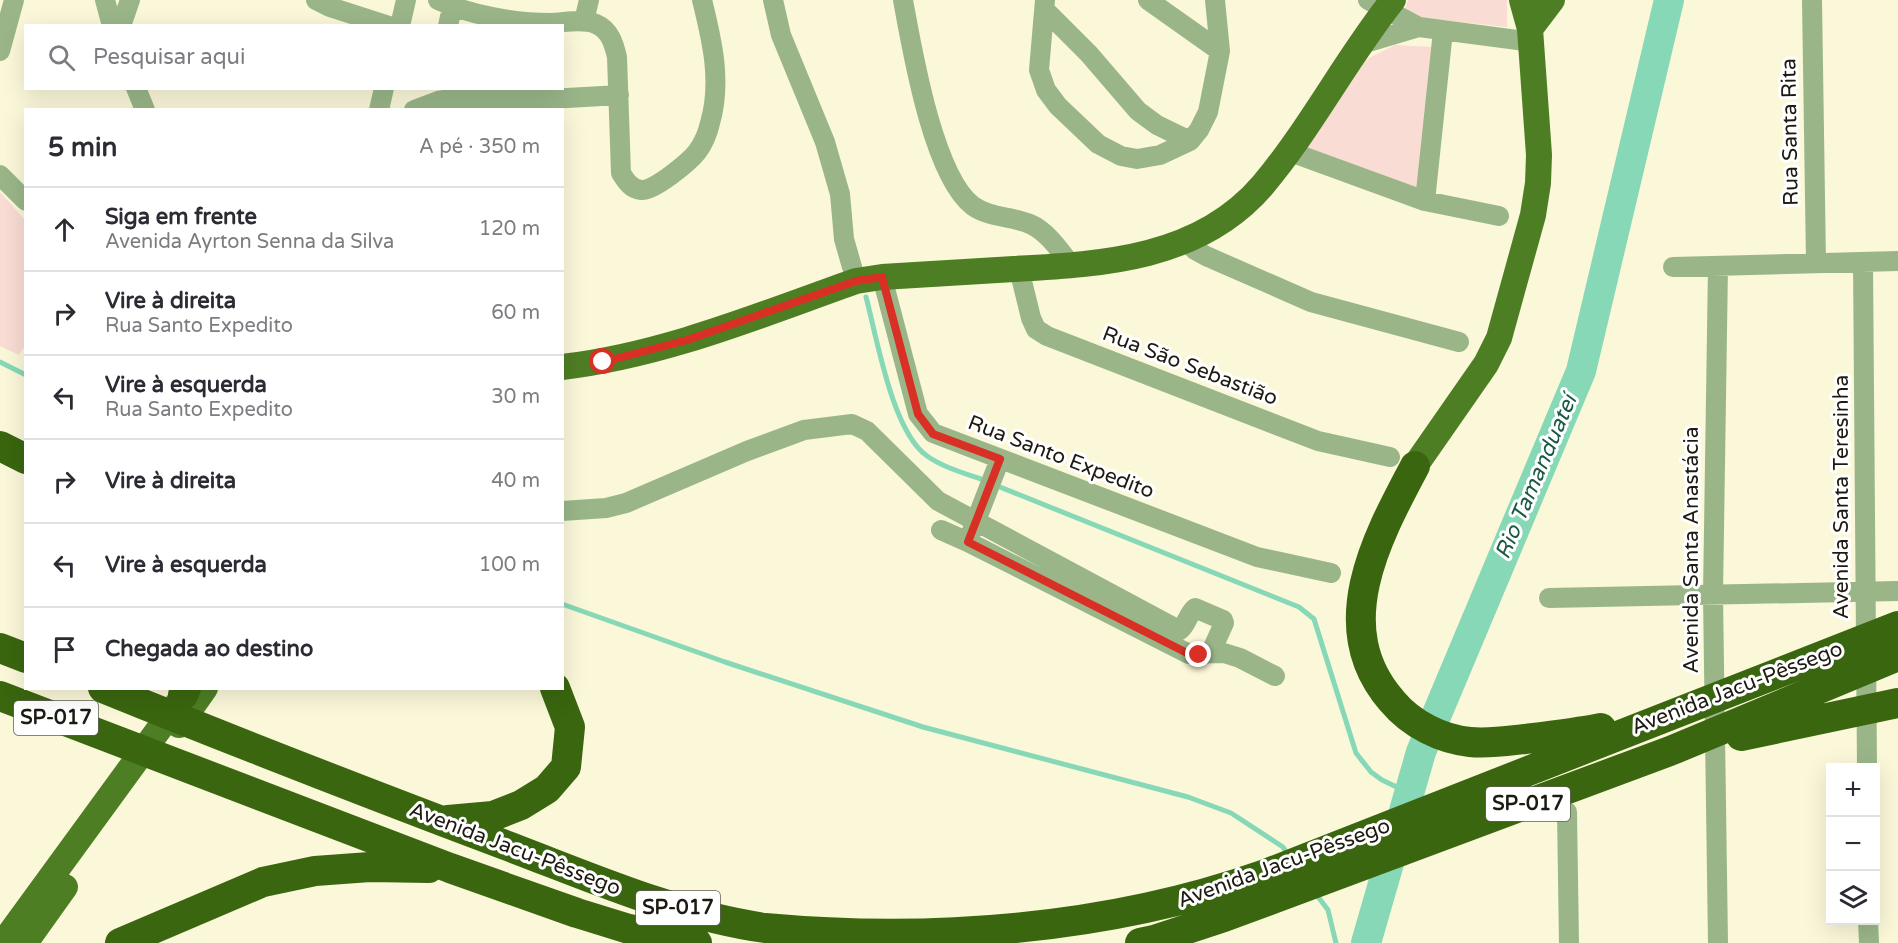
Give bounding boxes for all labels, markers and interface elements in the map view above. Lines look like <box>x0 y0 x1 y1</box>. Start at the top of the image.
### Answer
search box <box>24 24 564 90</box>
icon: search <box>45 41 78 74</box>
text: Pesquisar aqui <box>93 44 245 70</box>
street label: Rua Santa Rita <box>1776 58 1804 206</box>
text: 5 min <box>48 132 117 163</box>
text: A pé · 350 m <box>419 135 540 159</box>
text: Siga em frente <box>105 204 257 230</box>
icon: ahead <box>48 213 81 246</box>
text: 120 m <box>479 217 540 241</box>
text: Avenida Ayrton Senna da Silva <box>105 230 394 254</box>
text: Vire à direita <box>105 288 236 314</box>
icon: right <box>48 297 81 330</box>
text: 60 m <box>491 301 540 325</box>
text: Rua Santo Expedito <box>105 314 293 338</box>
street label: Rua São Sebastião <box>1099 321 1281 411</box>
route start <box>589 348 615 374</box>
text: Vire à esquerda <box>105 372 267 398</box>
street label: Avenida Santa Teresinha <box>1829 375 1854 619</box>
icon: left <box>48 381 81 414</box>
text: 30 m <box>491 385 540 409</box>
water label: Rio Tamanduateí <box>1490 388 1584 563</box>
text: Rua Santo Expedito <box>105 398 293 422</box>
street label: Rua Santo Expedito <box>964 410 1158 504</box>
street label: Avenida Santa Anastácia <box>1679 426 1704 674</box>
icon: right <box>48 465 81 498</box>
text: Vire à direita <box>105 468 236 494</box>
text: 40 m <box>491 469 540 493</box>
icon: left <box>48 549 81 582</box>
text: Vire à esquerda <box>105 552 267 578</box>
text: 100 m <box>479 553 540 577</box>
icon: arrive <box>48 633 81 666</box>
text: Chegada ao destino <box>105 636 313 662</box>
street label: Avenida Jacu-Pêssego <box>1628 636 1846 740</box>
route end <box>1185 641 1211 667</box>
road number: SP-017 <box>14 701 98 735</box>
map controls <box>1826 763 1880 925</box>
button: + <box>1826 763 1880 817</box>
road number: SP-017 <box>1486 787 1570 821</box>
street label: Avenida Jacu-Pêssego <box>406 797 624 901</box>
street label: Avenida Jacu-Pêssego <box>1174 813 1394 913</box>
button: − <box>1826 817 1880 871</box>
button: layers <box>1826 871 1880 925</box>
road number: SP-017 <box>636 891 720 925</box>

